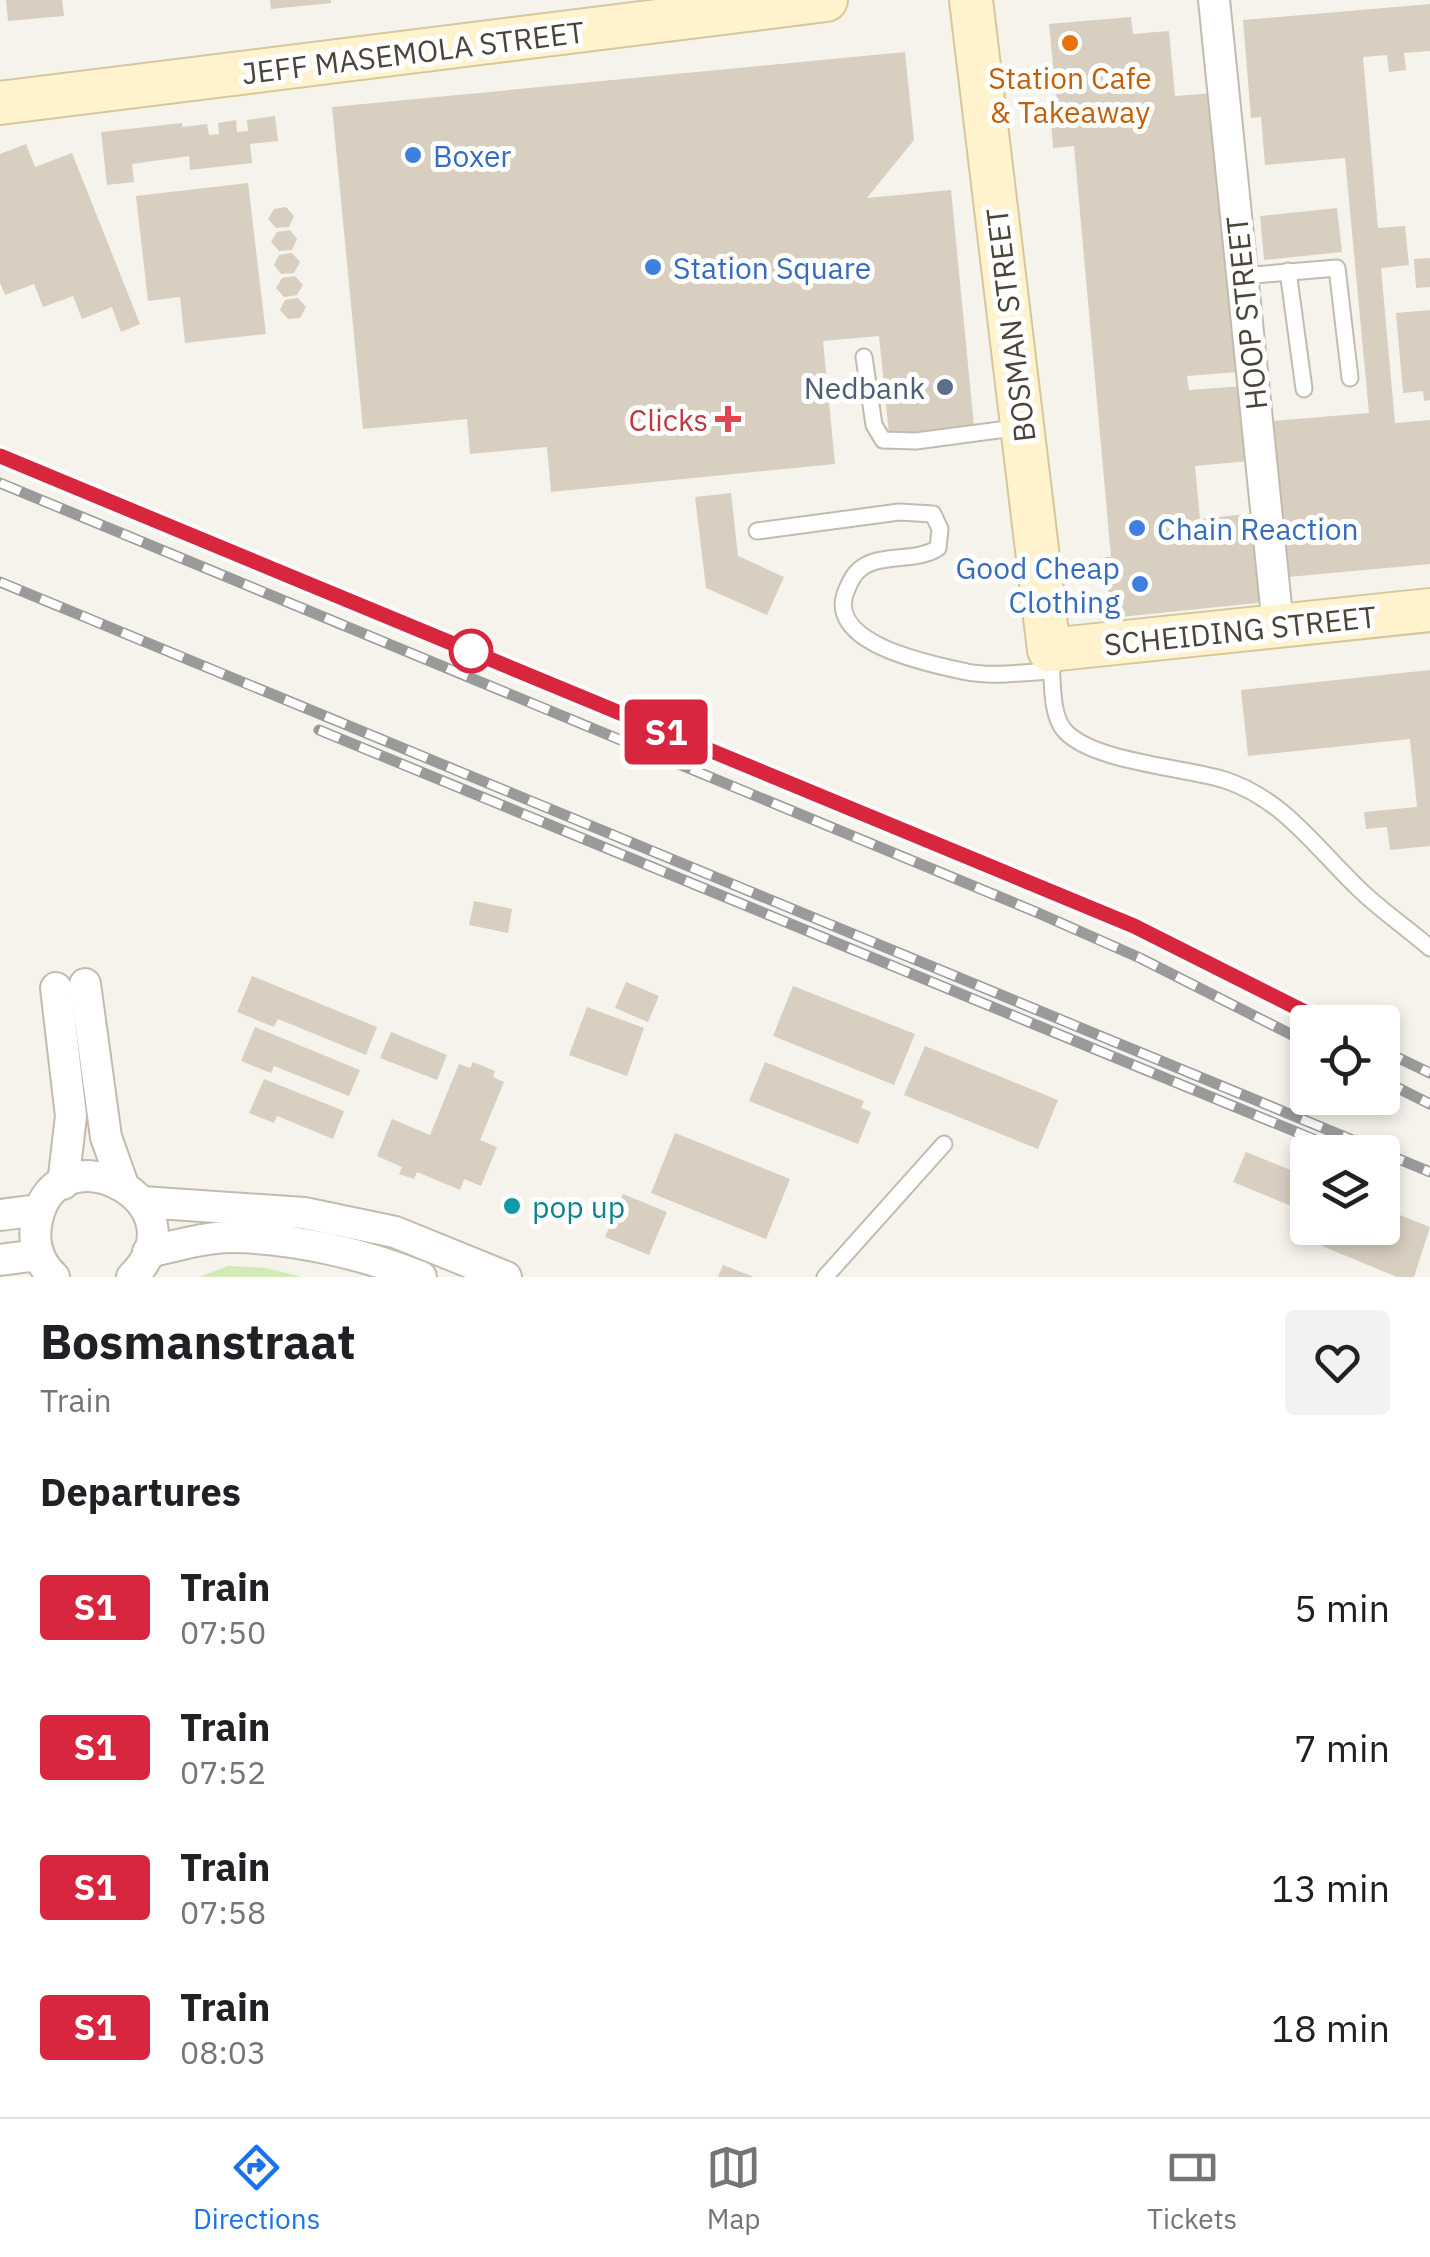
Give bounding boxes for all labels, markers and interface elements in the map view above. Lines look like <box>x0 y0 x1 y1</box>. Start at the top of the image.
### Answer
street label: JEFF MASEMOLA STREET <box>239 12 587 92</box>
marker: Station Cafe & Takeaway <box>1059 32 1081 54</box>
place label: Station Cafe & Takeaway <box>988 58 1152 131</box>
place label: Boxer <box>433 136 511 175</box>
marker: Boxer <box>402 144 424 166</box>
street label: BOSMAN STREET <box>976 206 1044 444</box>
street label: HOOP STREET <box>1216 214 1276 412</box>
place label: Station Square <box>673 248 871 287</box>
marker: Station Square <box>642 256 664 278</box>
place label: Nedbank <box>804 368 925 407</box>
marker: Nedbank <box>934 376 956 398</box>
place label: Clicks <box>629 400 708 439</box>
marker: Clicks <box>717 408 739 430</box>
place label: Chain Reaction <box>1157 509 1359 548</box>
marker: Chain Reaction <box>1126 517 1148 539</box>
place label: Good Cheap Clothing <box>956 548 1120 621</box>
marker: Good Cheap Clothing <box>1129 573 1151 595</box>
street label: SCHEIDING STREET <box>1102 596 1378 664</box>
unlabelled marker <box>450 630 492 672</box>
line badge: S1 <box>621 700 711 764</box>
text: S1 <box>645 709 687 755</box>
map controls <box>1290 1005 1400 1245</box>
button: locate <box>1290 1005 1400 1115</box>
button: layers <box>1290 1135 1400 1245</box>
place label: pop up <box>532 1187 625 1226</box>
marker: pop up <box>501 1195 523 1217</box>
text: Bosmanstraat <box>40 1310 356 1372</box>
button: heart <box>1285 1310 1390 1415</box>
text: Train <box>40 1379 112 1421</box>
text: Departures <box>40 1467 241 1516</box>
text: Train <box>180 1562 270 1611</box>
text: 5 min <box>1294 1583 1390 1632</box>
text: S1 <box>74 1584 116 1630</box>
text: 07:50 <box>180 1611 266 1653</box>
text: Train <box>180 1702 270 1751</box>
text: 7 min <box>1294 1723 1390 1772</box>
text: S1 <box>74 1724 116 1770</box>
text: 07:52 <box>180 1751 266 1793</box>
text: Train <box>180 1842 270 1891</box>
text: 13 min <box>1271 1863 1390 1912</box>
text: S1 <box>74 1864 116 1910</box>
text: 07:58 <box>180 1891 266 1933</box>
text: Train <box>180 1982 270 2031</box>
text: 18 min <box>1271 2003 1390 2052</box>
text: S1 <box>74 2004 116 2050</box>
text: 08:03 <box>180 2031 266 2073</box>
tab: Directions <box>193 2140 320 2237</box>
tab: Map <box>706 2140 761 2237</box>
tab: Tickets <box>1147 2140 1237 2237</box>

